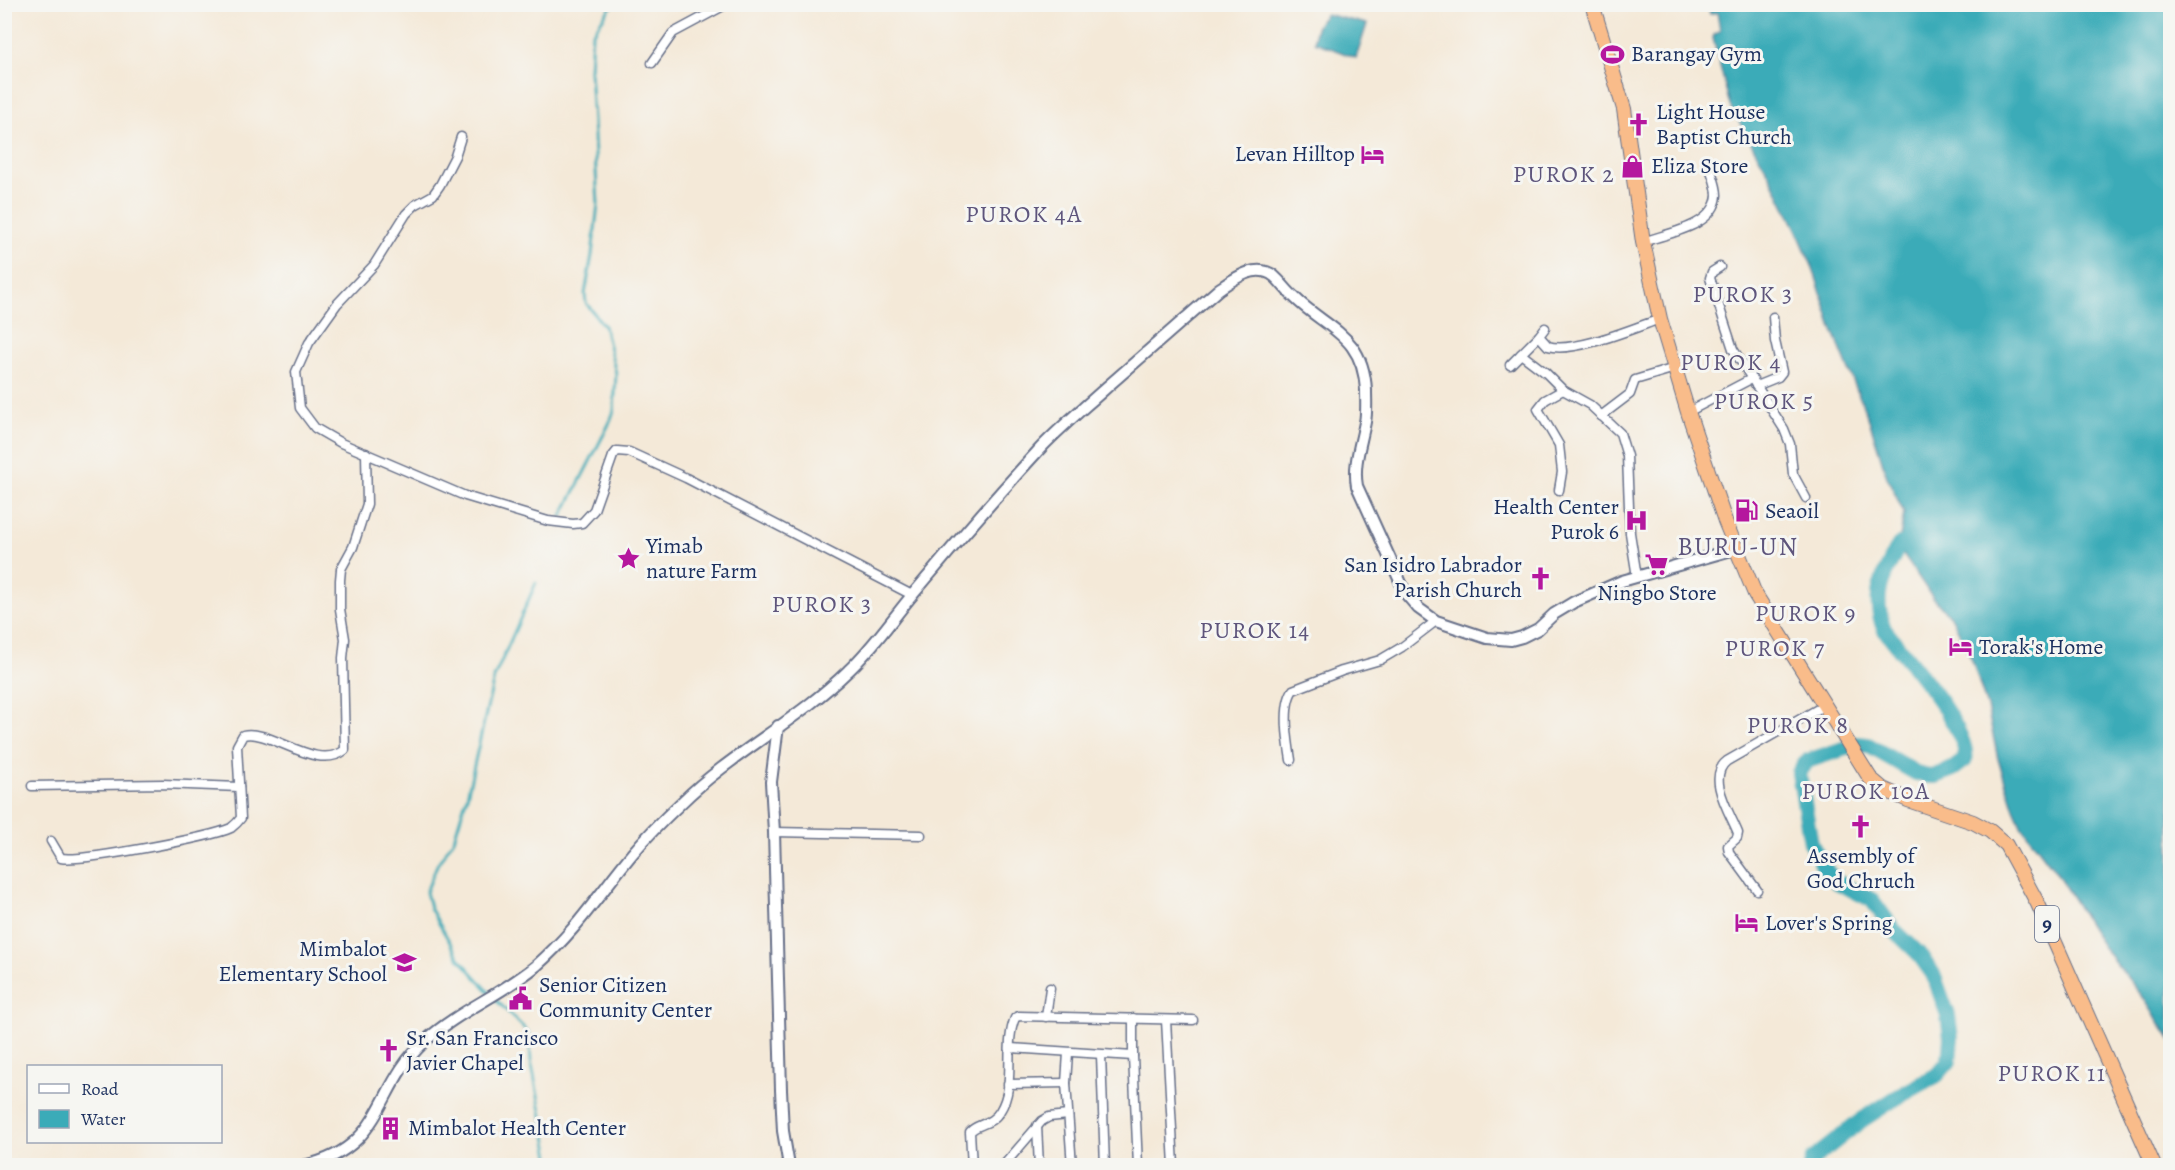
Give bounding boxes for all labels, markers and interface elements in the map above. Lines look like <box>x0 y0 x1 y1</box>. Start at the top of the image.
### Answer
place label: Barangay Gym <box>1631 39 1762 69</box>
sports icon: Barangay Gym <box>1600 41 1626 67</box>
place label: Light House Baptist Church <box>1656 97 1792 152</box>
church icon: Light House Baptist Church <box>1625 112 1651 138</box>
place label: Levan Hilltop <box>1235 139 1355 169</box>
hotel icon: Levan Hilltop <box>1360 141 1386 167</box>
place label: Eliza Store <box>1651 151 1748 181</box>
shop icon: Eliza Store <box>1620 153 1646 179</box>
district label: PUROK 2 <box>1513 158 1615 190</box>
district label: PUROK 4A <box>965 198 1083 230</box>
district label: PUROK 3 <box>1693 278 1793 310</box>
district label: PUROK 4 <box>1680 346 1782 378</box>
district label: PUROK 5 <box>1713 385 1815 417</box>
place label: Health Center Purok 6 <box>1493 492 1619 547</box>
place label: Seaoil <box>1765 496 1819 526</box>
fuel station icon: Seaoil <box>1734 498 1760 524</box>
hospital icon: Health Center Purok 6 <box>1624 507 1650 533</box>
district label: BURU-UN <box>1677 529 1799 564</box>
place label: Yimab nature Farm <box>645 531 757 586</box>
place icon: Yimab nature Farm <box>615 546 641 572</box>
place label: San Isidro Labrador Parish Church <box>1344 550 1522 605</box>
supermarket icon: Ningbo Store <box>1644 551 1670 577</box>
church icon: San Isidro Labrador Parish Church <box>1527 565 1553 591</box>
place label: Ningbo Store <box>1597 578 1717 608</box>
district label: PUROK 3 <box>772 588 872 620</box>
district label: PUROK 9 <box>1755 597 1857 629</box>
district label: PUROK 14 <box>1199 614 1311 646</box>
district label: PUROK 7 <box>1724 632 1826 664</box>
place label: Torak's Home <box>1979 632 2103 662</box>
hotel icon: Torak's Home <box>1948 634 1974 660</box>
district label: PUROK 8 <box>1747 709 1849 741</box>
district label: PUROK 10A <box>1802 775 1930 807</box>
church icon: Assembly of God Chruch <box>1848 814 1874 840</box>
place label: Assembly of God Chruch <box>1806 841 1918 896</box>
road number: 9 <box>2035 906 2059 942</box>
place label: Lover's Spring <box>1765 908 1893 938</box>
hotel icon: Lover's Spring <box>1734 910 1760 936</box>
place label: Mimbalot Elementary School <box>219 934 387 989</box>
school or university icon: Mimbalot Elementary School <box>392 949 418 975</box>
place label: Senior Citizen Community Center <box>539 970 712 1025</box>
public building icon: Senior Citizen Community Center <box>508 985 534 1011</box>
place label: Sr. San Francisco Javier Chapel <box>406 1023 558 1078</box>
church icon: Sr. San Francisco Javier Chapel <box>375 1038 401 1064</box>
district label: PUROK 11 <box>1998 1057 2106 1089</box>
legend <box>27 1065 222 1143</box>
text: Road <box>81 1077 119 1101</box>
text: Water <box>80 1107 126 1131</box>
place label: Mimbalot Health Center <box>408 1113 626 1143</box>
building icon: Mimbalot Health Center <box>377 1115 403 1141</box>

